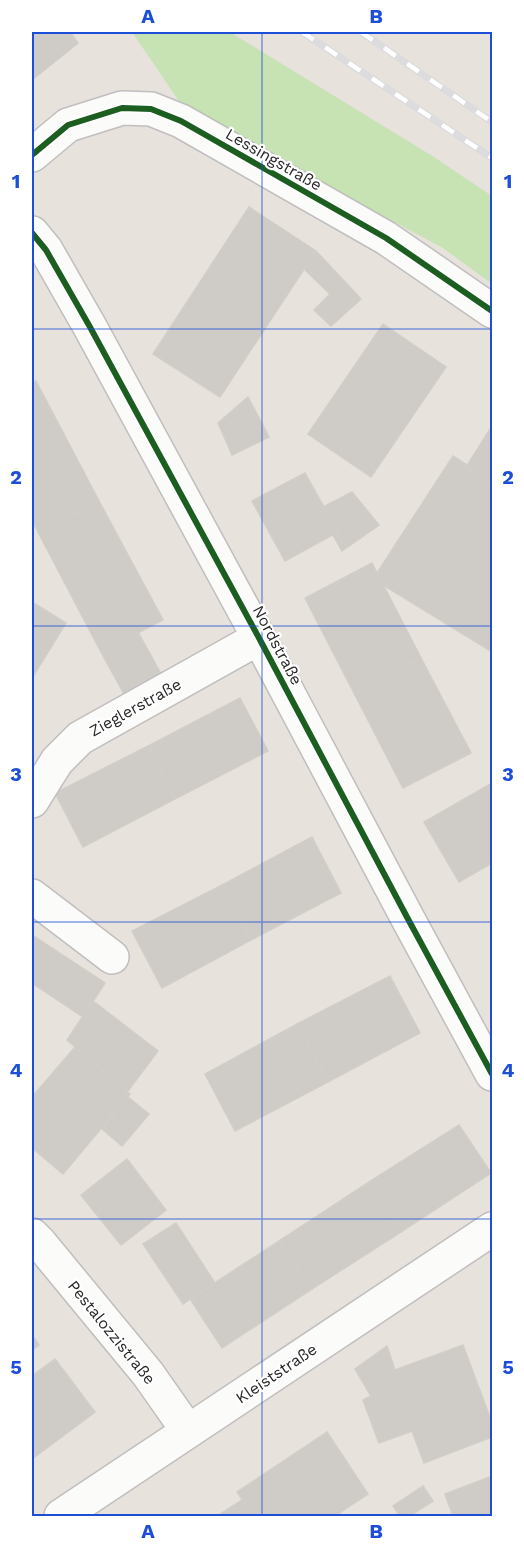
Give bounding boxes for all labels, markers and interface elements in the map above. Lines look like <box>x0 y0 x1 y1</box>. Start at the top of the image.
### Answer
text: A <box>141 4 155 28</box>
text: B <box>369 4 383 28</box>
street label: Lessingstraße <box>222 124 325 195</box>
text: 1 <box>12 169 20 193</box>
text: 1 <box>504 169 512 193</box>
text: 2 <box>10 465 22 489</box>
text: 2 <box>502 465 514 489</box>
street label: Nordstraße <box>249 602 306 688</box>
street label: Zieglerstraße <box>86 674 184 740</box>
text: 3 <box>10 762 22 786</box>
text: 3 <box>502 762 514 786</box>
text: 4 <box>10 1058 23 1082</box>
text: 4 <box>502 1058 515 1082</box>
street label: Pestalozzistraße <box>64 1276 159 1388</box>
street label: Kleiststraße <box>232 1339 320 1407</box>
text: 5 <box>10 1355 22 1379</box>
text: 5 <box>502 1355 514 1379</box>
text: A <box>141 1519 155 1543</box>
text: B <box>369 1519 383 1543</box>

